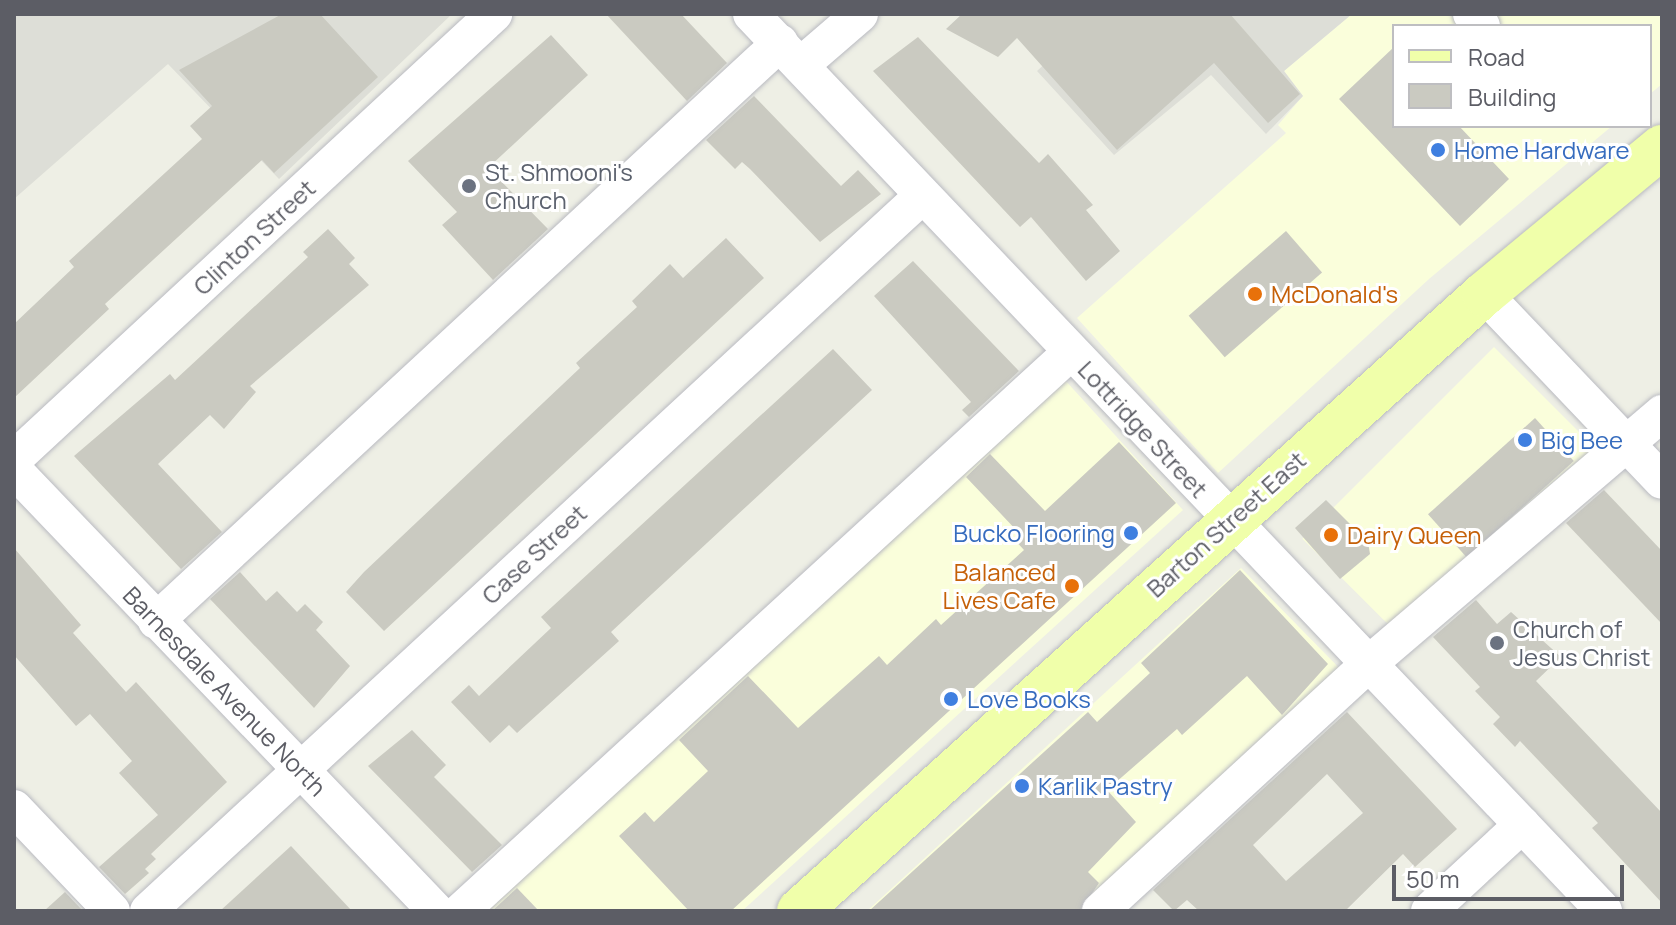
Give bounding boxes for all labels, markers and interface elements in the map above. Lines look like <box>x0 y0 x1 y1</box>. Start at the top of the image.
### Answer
legend <box>1392 24 1652 128</box>
text: Road <box>1468 40 1525 73</box>
text: Building <box>1468 80 1556 113</box>
place label: Home Hardware <box>1454 136 1630 164</box>
marker: Home Hardware <box>1429 141 1447 159</box>
place label: St. Shmooni's Church <box>485 158 633 214</box>
street label: Clinton Street <box>187 173 321 301</box>
marker: St. Shmooni's Church <box>460 177 478 195</box>
place label: McDonald's <box>1271 280 1398 308</box>
marker: McDonald's <box>1246 285 1264 303</box>
street label: Lottridge Street <box>1072 355 1214 503</box>
place label: Big Bee <box>1541 426 1623 454</box>
marker: Big Bee <box>1516 431 1534 449</box>
street label: Barton Street East <box>1141 445 1311 603</box>
street label: Case Street <box>476 498 592 610</box>
place label: Bucko Flooring <box>953 519 1115 547</box>
place label: Dairy Queen <box>1347 521 1482 549</box>
marker: Bucko Flooring <box>1122 524 1140 542</box>
marker: Dairy Queen <box>1322 526 1340 544</box>
place label: Balanced Lives Cafe <box>942 558 1056 614</box>
marker: Balanced Lives Cafe <box>1063 577 1081 595</box>
street label: Barnesdale Avenue North <box>118 580 332 802</box>
place label: Church of Jesus Christ <box>1513 615 1650 671</box>
marker: Church of Jesus Christ <box>1488 634 1506 652</box>
place label: Love Books <box>967 685 1091 713</box>
marker: Love Books <box>942 690 960 708</box>
place label: Karlik Pastry <box>1038 772 1173 800</box>
marker: Karlik Pastry <box>1013 777 1031 795</box>
scale bar <box>1396 849 1628 899</box>
text: 50 m <box>1406 862 1460 895</box>

